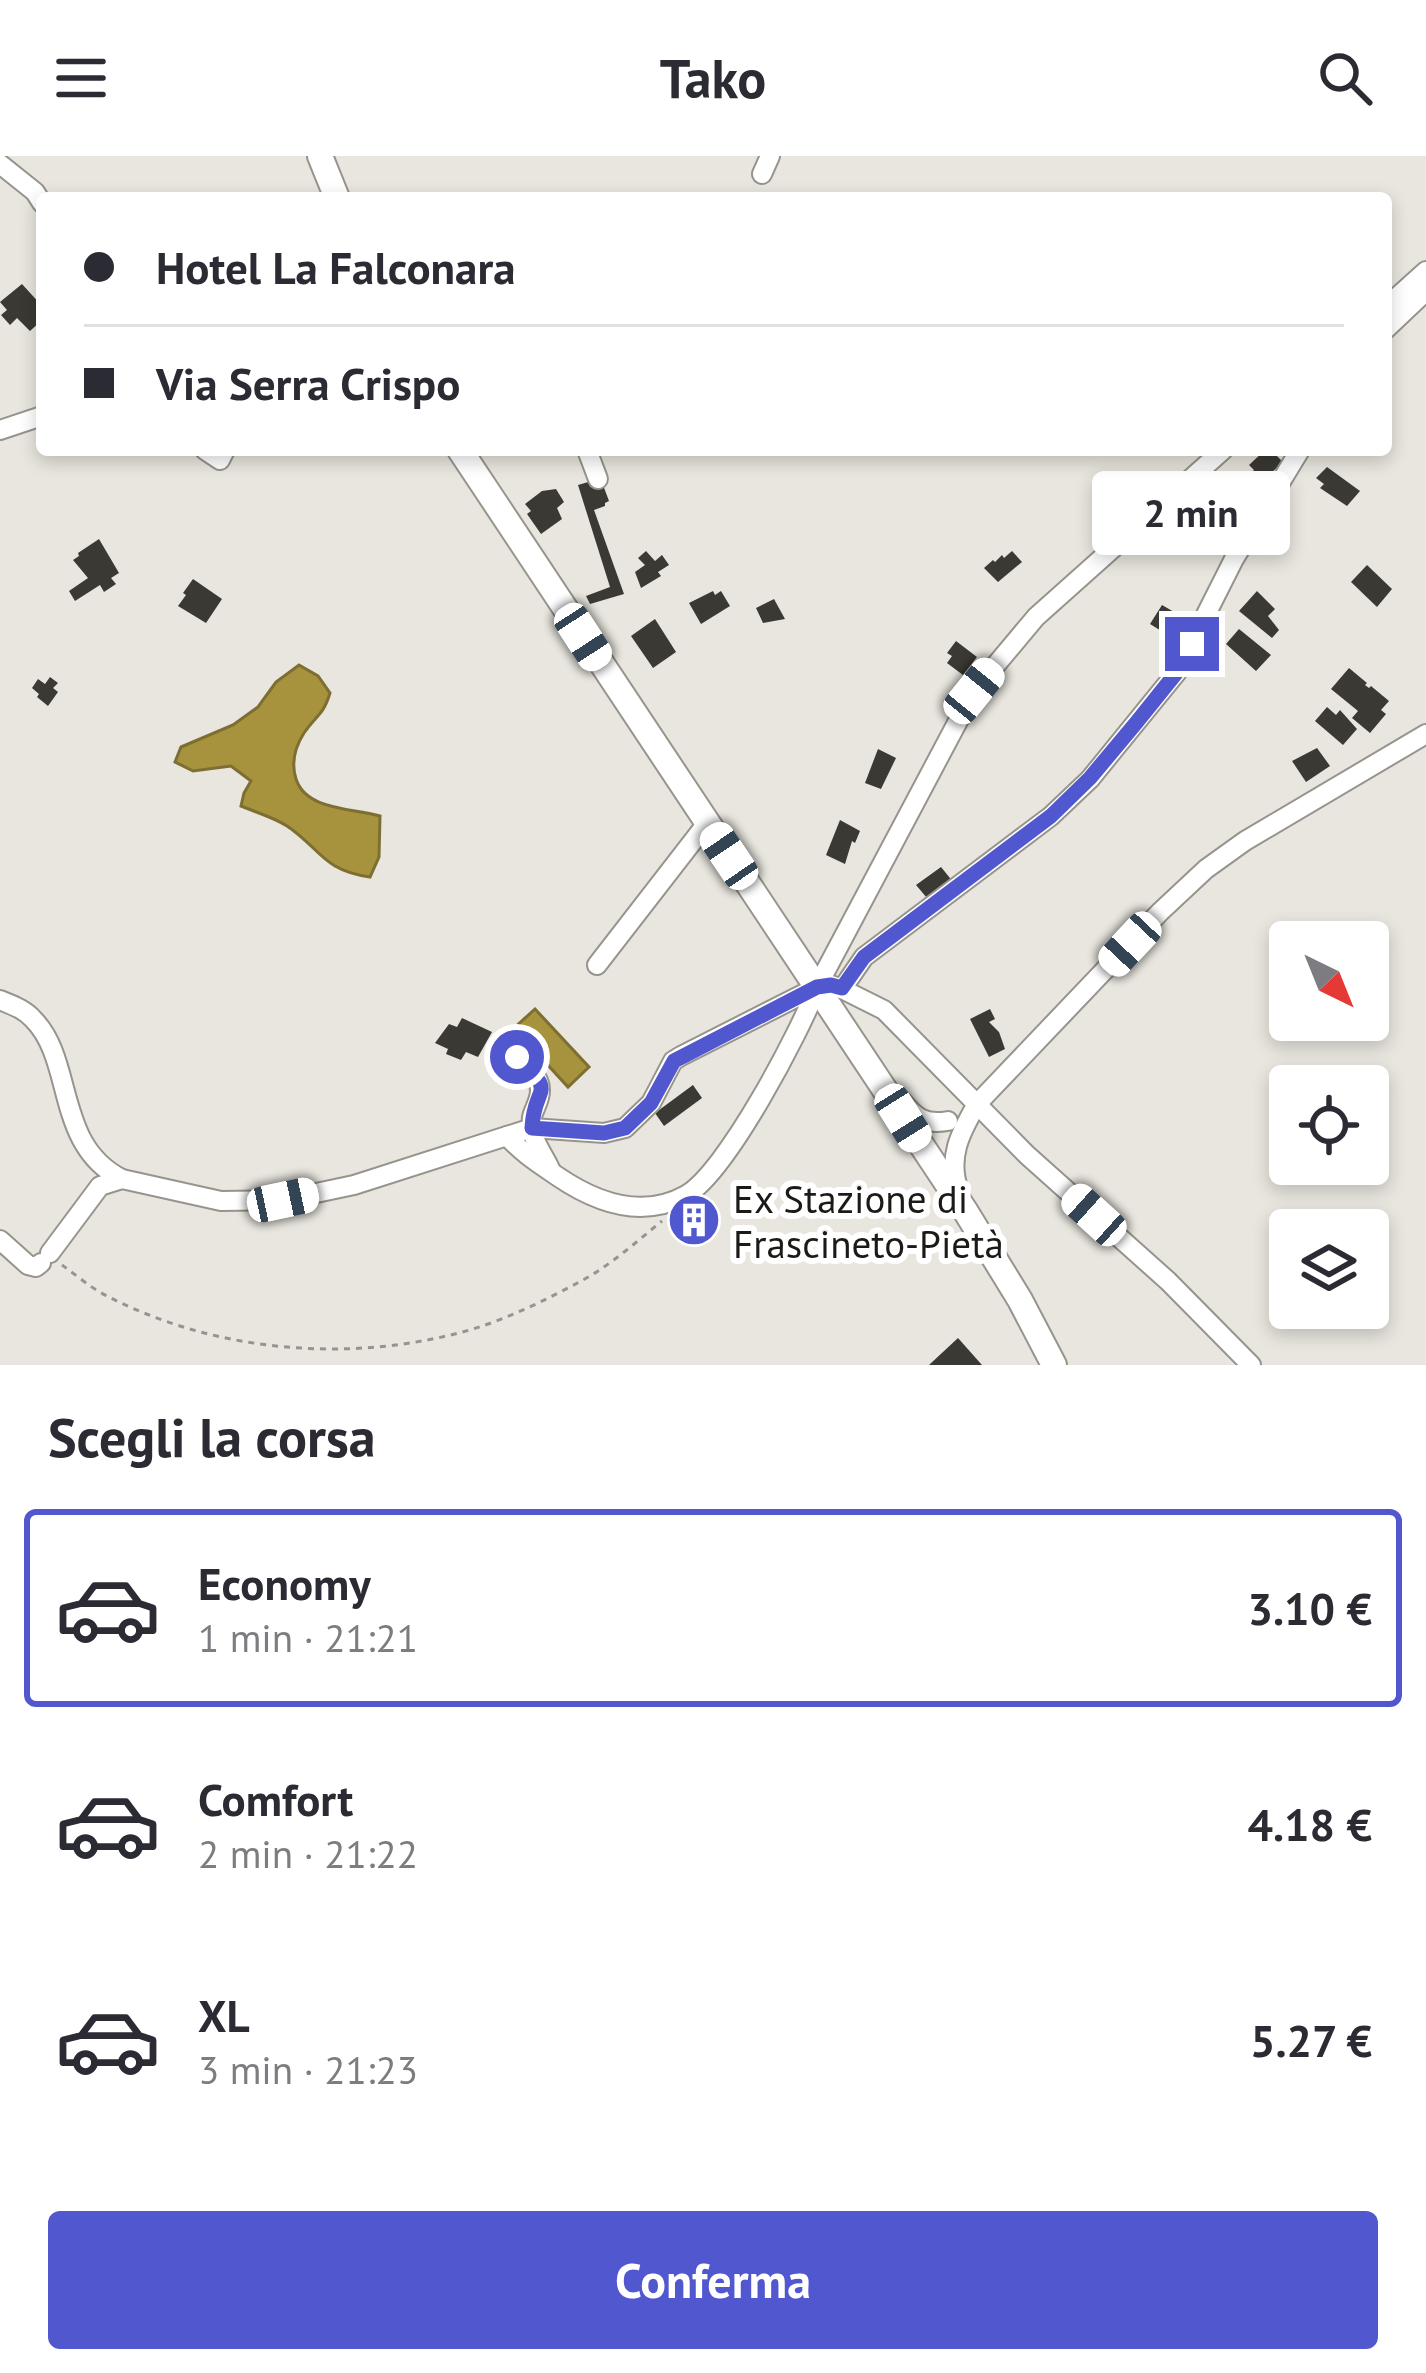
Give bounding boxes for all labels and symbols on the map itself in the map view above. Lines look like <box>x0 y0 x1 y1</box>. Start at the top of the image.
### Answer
callout: 2 min <box>1093 470 1291 554</box>
car <box>548 597 618 677</box>
route end <box>1165 617 1219 671</box>
car <box>937 652 1011 730</box>
car <box>694 816 764 896</box>
car <box>1092 905 1168 983</box>
north arrow <box>1269 921 1389 1041</box>
route start <box>490 1030 544 1084</box>
car <box>869 1078 937 1158</box>
place label: Ex Stazione di Frascineto-Pietà <box>733 1173 1004 1269</box>
car <box>244 1175 322 1225</box>
car <box>1055 1178 1133 1252</box>
building icon: Ex Stazione di Frascineto-Pietà <box>666 1192 722 1248</box>

